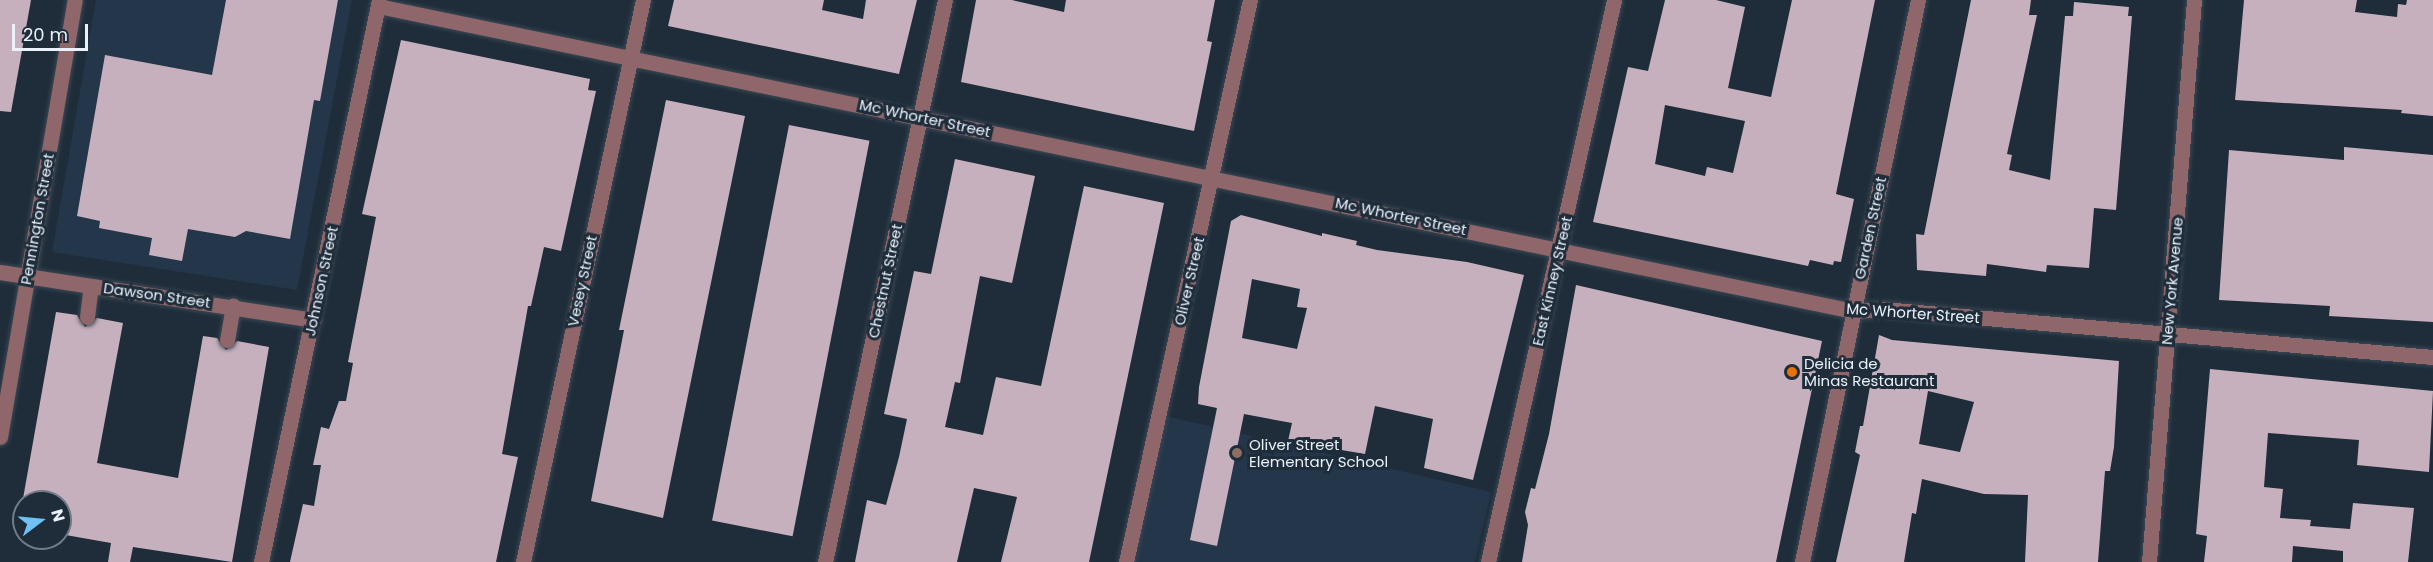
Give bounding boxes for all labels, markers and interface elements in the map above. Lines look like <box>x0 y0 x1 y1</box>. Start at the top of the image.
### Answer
scale bar <box>15 12 92 50</box>
text: 20 m <box>23 22 68 47</box>
street label: Mc Whorter Street <box>858 95 992 141</box>
street label: Pennington Street <box>17 152 57 286</box>
street label: Garden Street <box>1850 175 1890 281</box>
street label: Mc Whorter Street <box>1334 193 1468 239</box>
street label: East Kinney Street <box>1528 214 1576 348</box>
street label: New York Avenue <box>2157 216 2187 346</box>
street label: Chestnut Street <box>864 222 906 340</box>
street label: Johnson Street <box>301 224 341 338</box>
street label: Vesey Street <box>564 234 600 328</box>
street label: Oliver Street <box>1170 235 1208 327</box>
street label: Dawson Street <box>102 279 212 311</box>
street label: Mc Whorter Street <box>1846 299 1980 327</box>
place label: Delicia de Minas Restaurant <box>1804 354 1934 389</box>
marker: Delicia de Minas Restaurant <box>1785 365 1799 379</box>
place label: Oliver Street Elementary School <box>1249 435 1388 470</box>
marker: Oliver Street Elementary School <box>1230 446 1244 460</box>
north arrow <box>12 490 72 550</box>
text: N <box>45 506 71 524</box>

